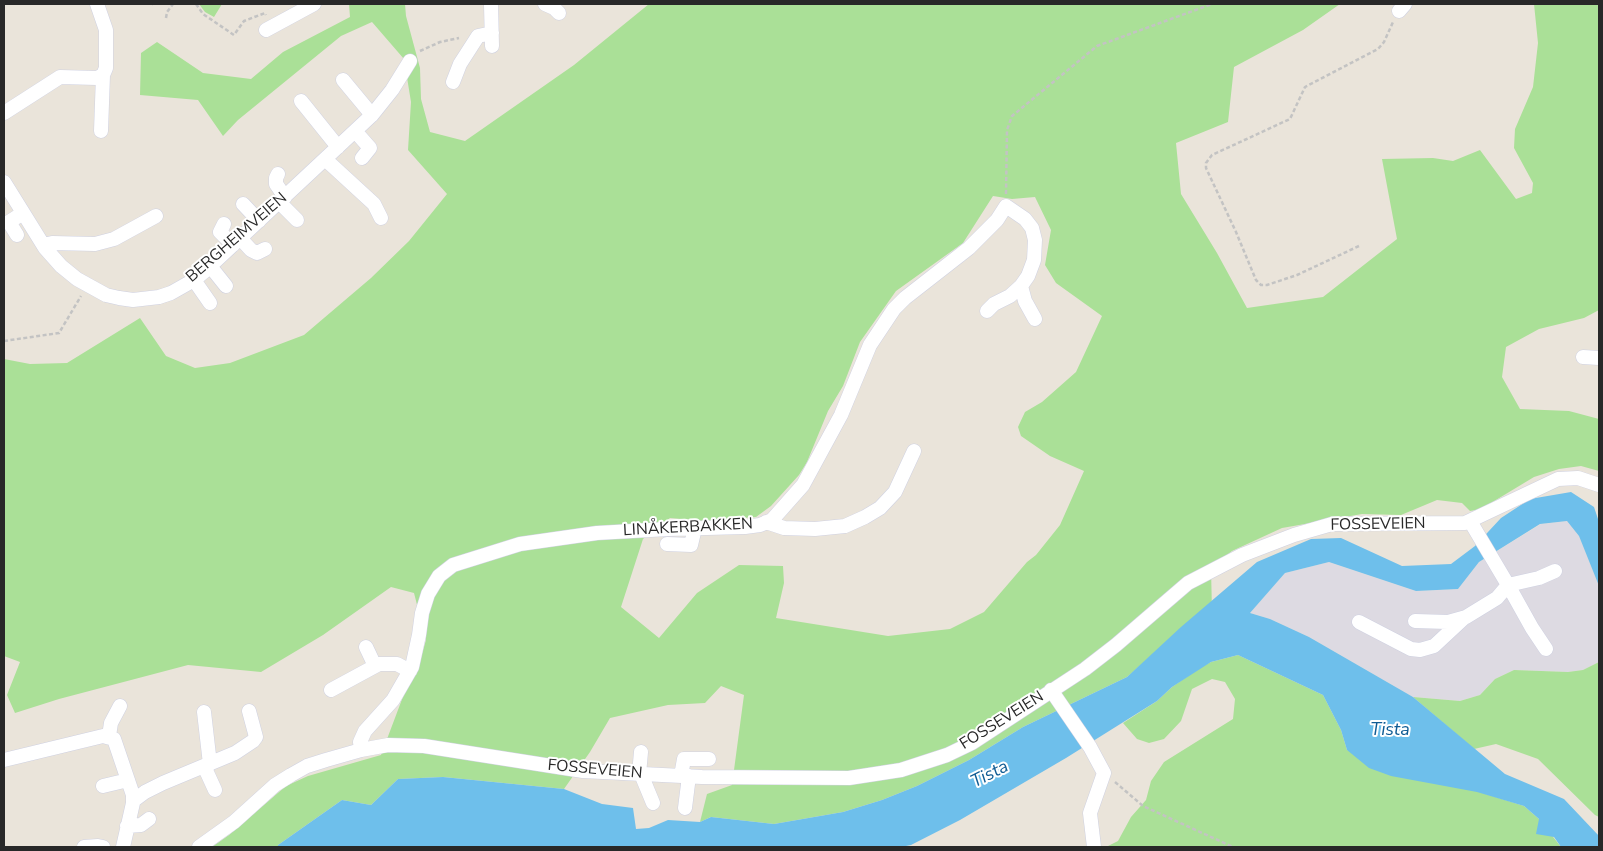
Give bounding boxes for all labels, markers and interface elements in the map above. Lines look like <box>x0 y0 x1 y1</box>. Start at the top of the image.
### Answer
street label: BERGHEIMVEIEN <box>183 189 291 287</box>
street label: LINÅKERBAKKEN <box>623 515 753 541</box>
street label: FOSSEVEIEN <box>1330 515 1426 535</box>
street label: FOSSEVEIEN <box>957 688 1047 754</box>
water label: Tista <box>1370 720 1410 742</box>
street label: FOSSEVEIEN <box>547 756 643 784</box>
water label: Tista <box>968 756 1012 794</box>

